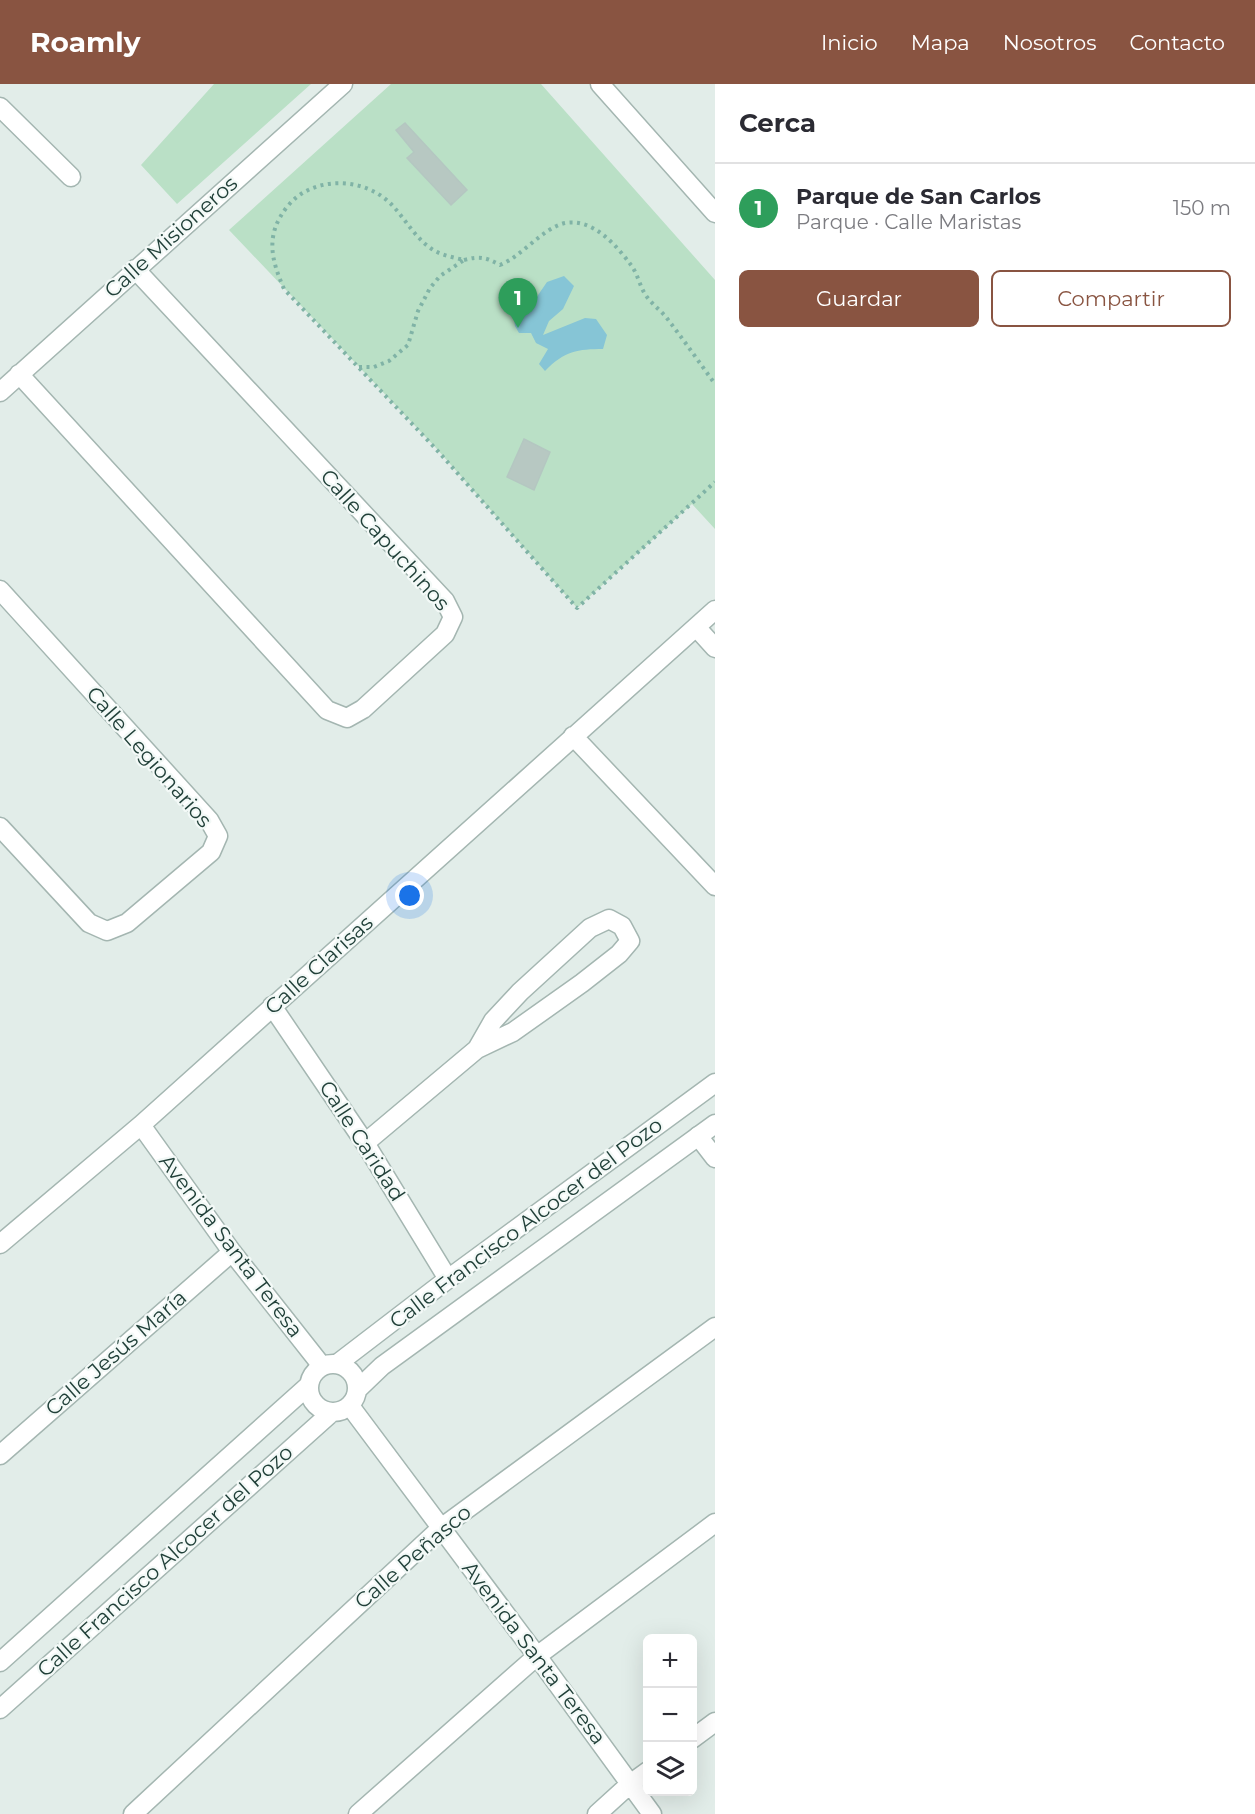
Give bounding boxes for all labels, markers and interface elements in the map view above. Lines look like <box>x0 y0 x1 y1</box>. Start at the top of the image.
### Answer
text: Roamly <box>30 25 140 59</box>
text: Inicio <box>821 30 878 55</box>
text: Mapa <box>911 30 970 55</box>
text: Nosotros <box>1003 30 1096 55</box>
text: Contacto <box>1129 30 1225 55</box>
text: Cerca <box>739 107 816 139</box>
street label: Calle Misioneros <box>99 171 242 303</box>
text: Parque de San Carlos <box>796 183 1041 210</box>
text: 1 <box>755 196 762 220</box>
text: 150 m <box>1173 196 1231 220</box>
text: Parque · Calle Maristas <box>796 210 1021 234</box>
button: Guardar <box>739 270 979 327</box>
button: Compartir <box>991 270 1231 327</box>
pin: 1 <box>498 278 538 328</box>
street label: Calle Capuchinos <box>315 464 455 615</box>
street label: Calle Legionarios <box>81 681 217 832</box>
your location <box>395 881 424 910</box>
street label: Calle Clarisas <box>260 910 378 1020</box>
street label: Calle Caridad <box>314 1076 411 1206</box>
street label: Calle Francisco Alcocer del Pozo <box>384 1112 667 1333</box>
street label: Avenida Santa Teresa <box>154 1149 308 1342</box>
street label: Calle Jesús María <box>40 1285 191 1421</box>
street label: Calle Francisco Alcocer del Pozo <box>32 1439 298 1682</box>
street label: Calle Peñasco <box>349 1499 476 1614</box>
street label: Avenida Santa Teresa <box>457 1556 611 1749</box>
map controls <box>643 1634 697 1796</box>
button: + <box>643 1634 697 1688</box>
button: − <box>643 1688 697 1742</box>
button: layers <box>643 1742 697 1796</box>

